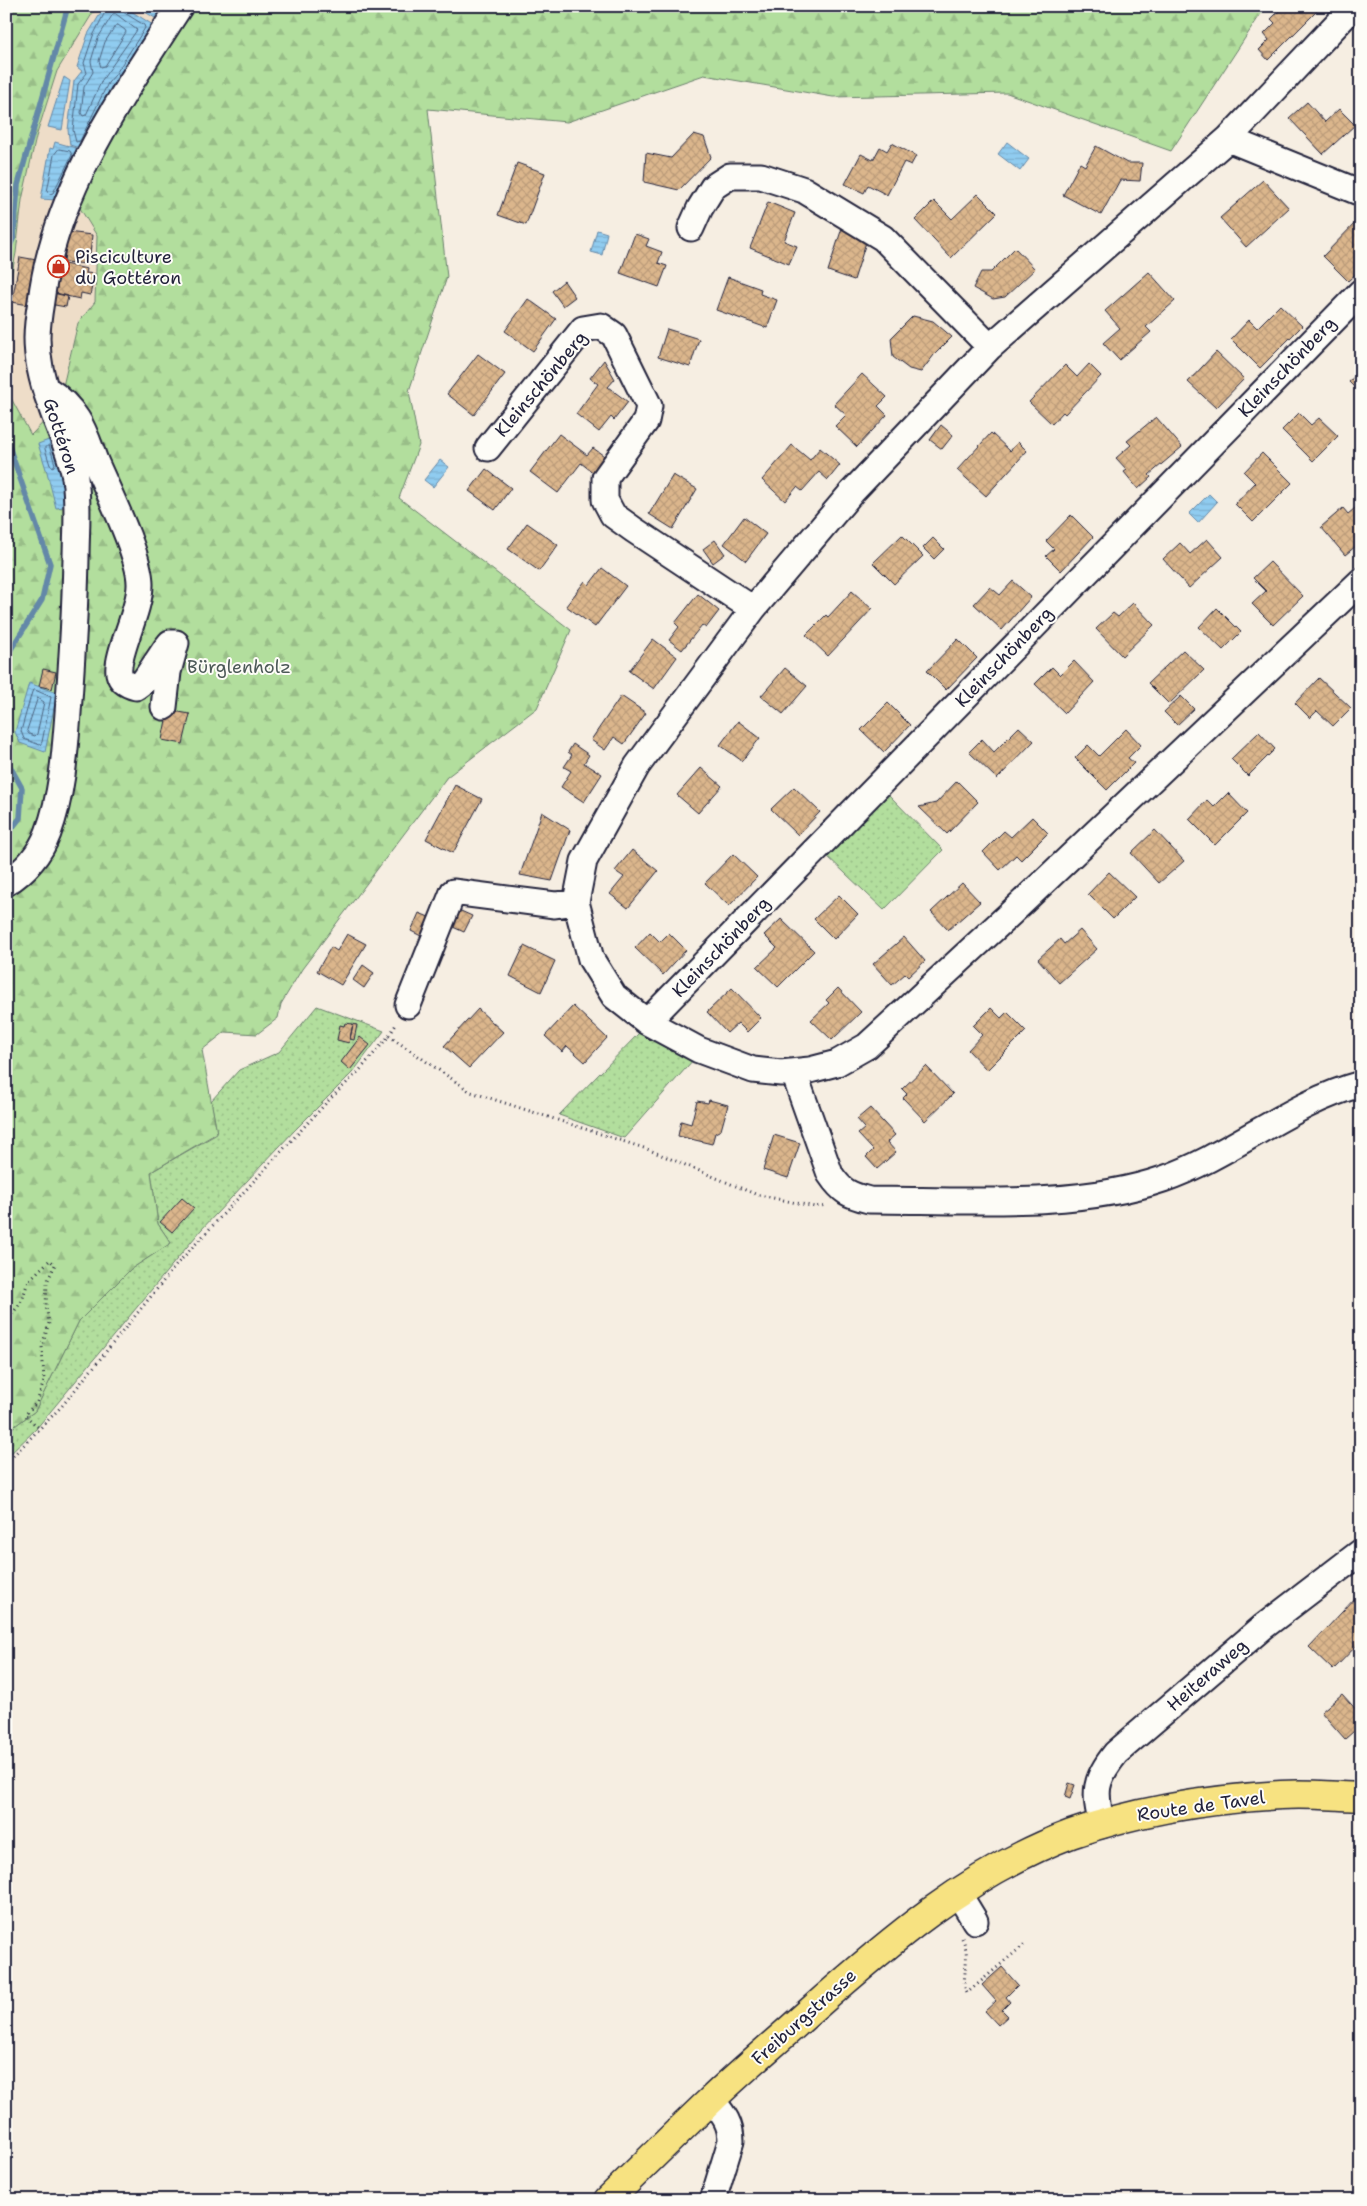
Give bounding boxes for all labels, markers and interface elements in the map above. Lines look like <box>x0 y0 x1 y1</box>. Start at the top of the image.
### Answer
place label: Pisciculture du Gottéron <box>75 245 181 290</box>
shop icon: Pisciculture du Gottéron <box>47 255 71 279</box>
street label: Kleinschönberg <box>1233 311 1341 423</box>
street label: Kleinschönberg <box>490 326 592 442</box>
street label: Gottéron <box>37 395 85 477</box>
street label: Kleinschönberg <box>950 601 1058 713</box>
park label: Bürglenholz <box>187 655 291 679</box>
street label: Kleinschönberg <box>667 891 775 1003</box>
street label: Heiteraweg <box>1162 1633 1252 1717</box>
street label: Route de Tavel <box>1136 1785 1267 1827</box>
street label: Freiburgstrasse <box>746 1964 862 2070</box>

